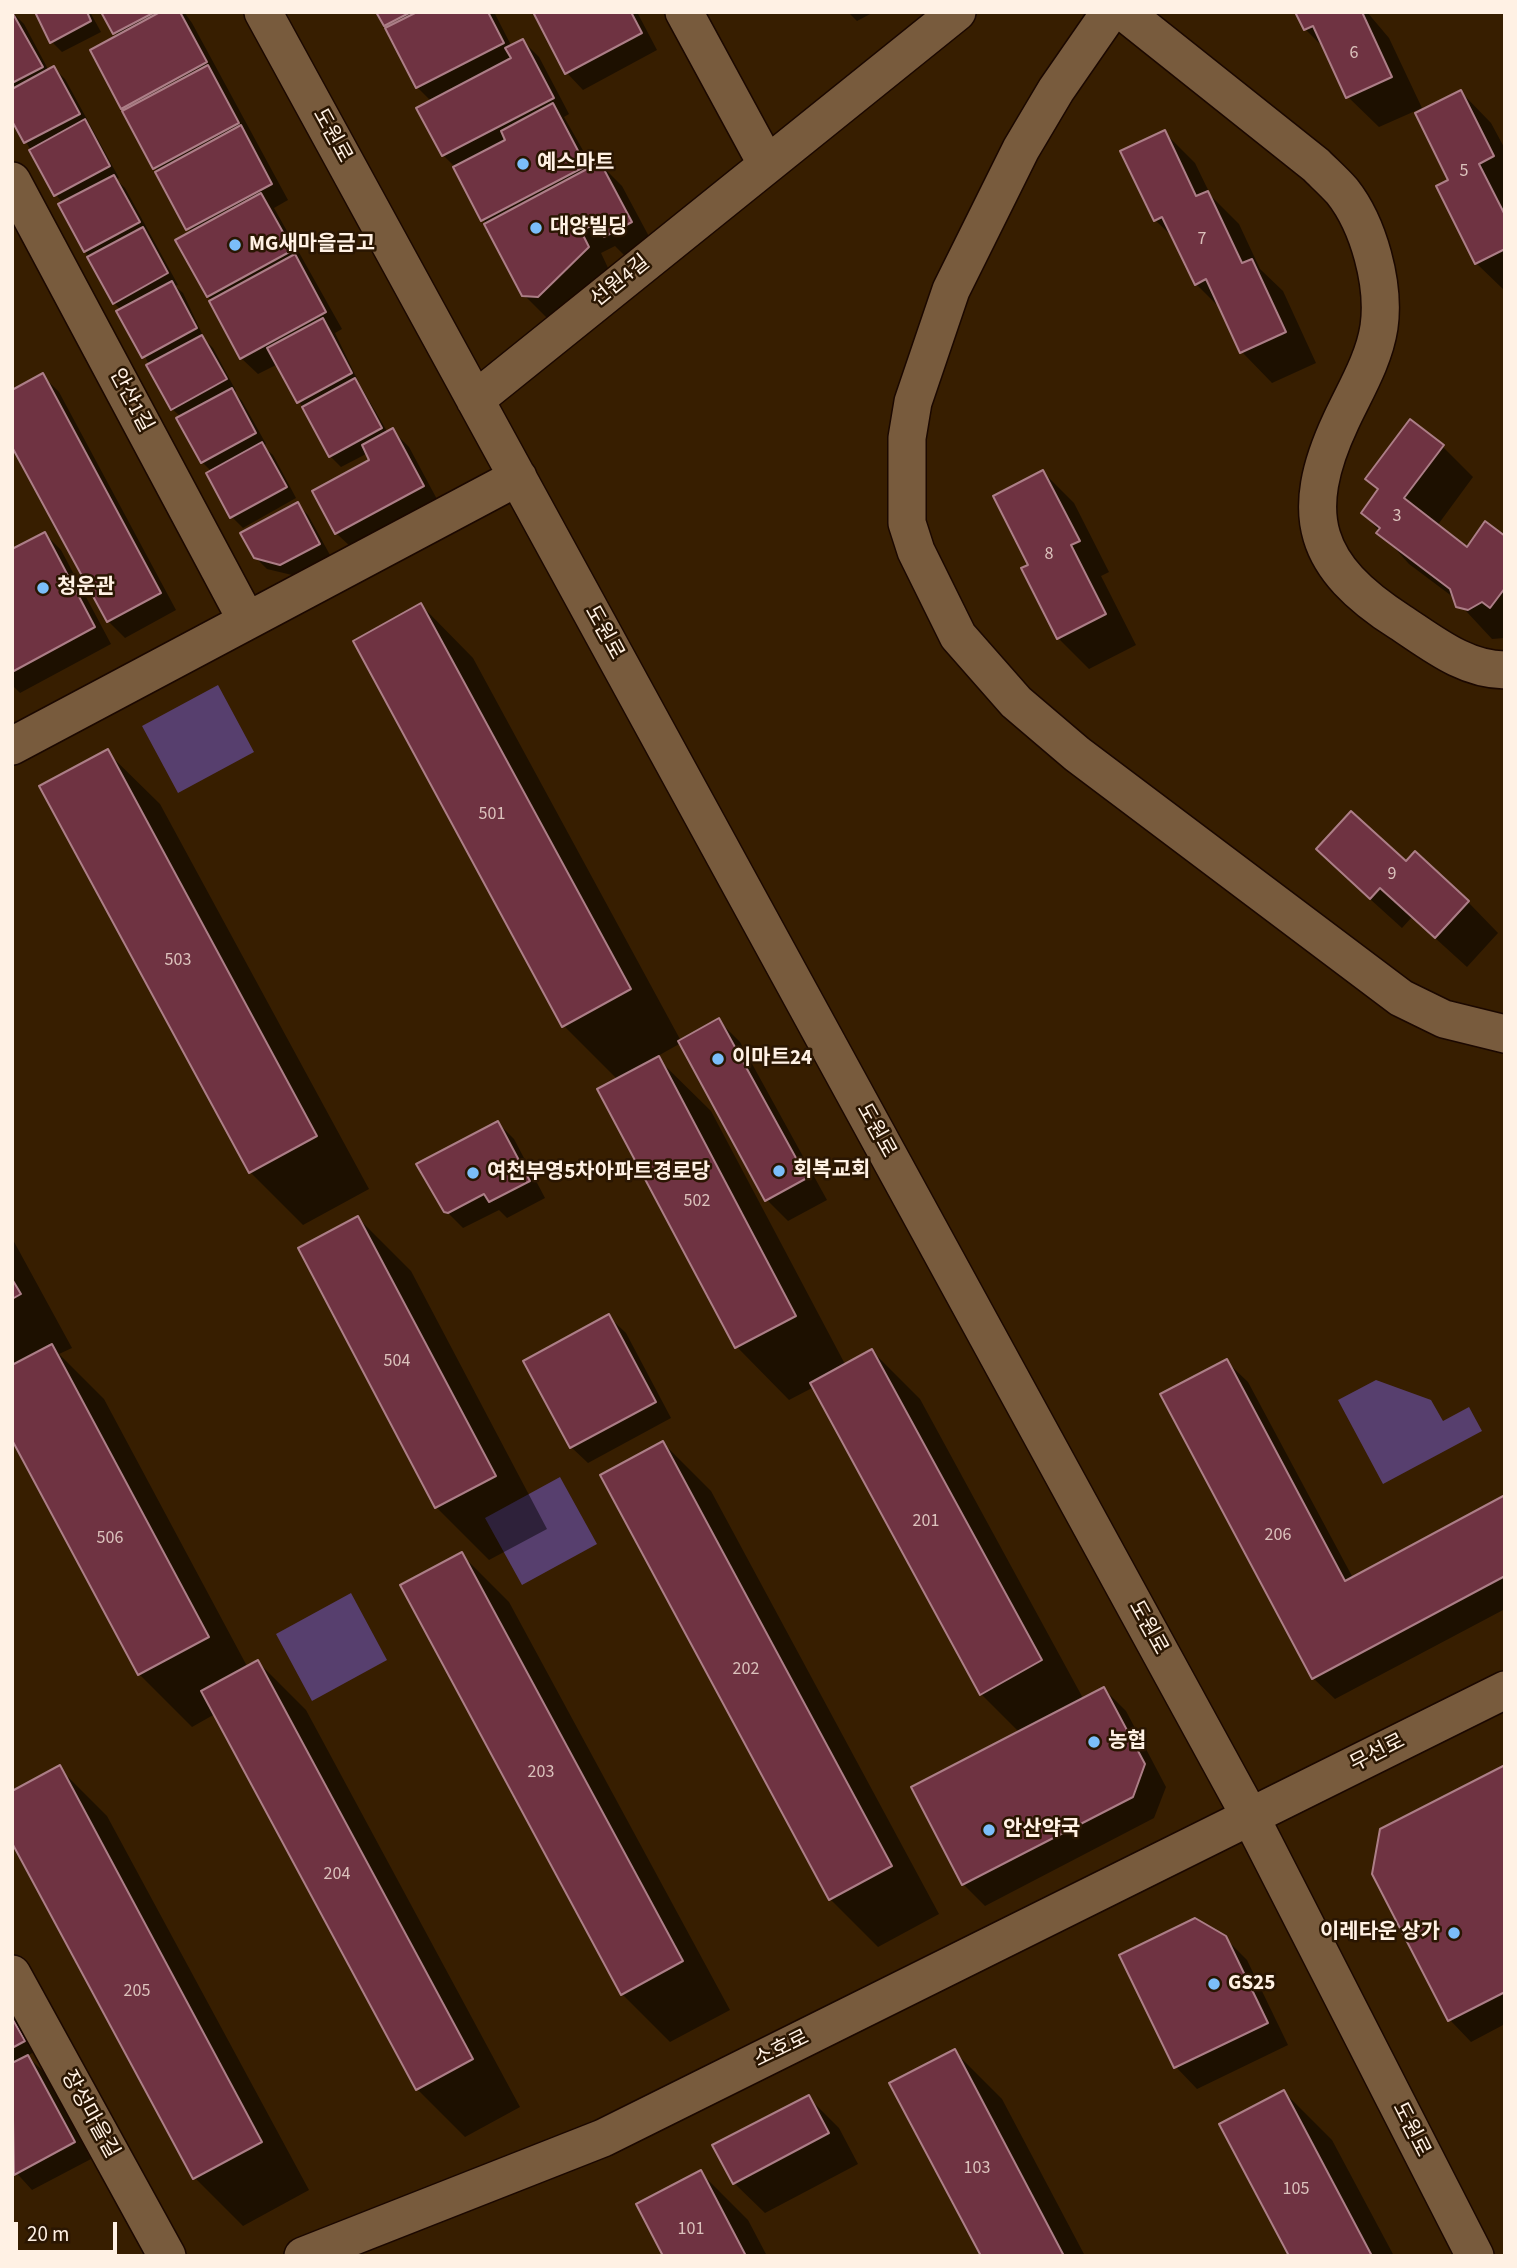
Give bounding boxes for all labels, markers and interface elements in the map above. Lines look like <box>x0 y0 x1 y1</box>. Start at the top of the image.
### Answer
house number: 6 <box>1350 43 1358 65</box>
street label: 도원로 <box>306 105 356 167</box>
place label: 예스마트 <box>537 151 614 177</box>
marker: 예스마트 <box>515 156 531 172</box>
house number: 5 <box>1460 161 1468 183</box>
place label: 대양빌딩 <box>550 215 627 241</box>
marker: 대양빌딩 <box>528 220 544 236</box>
house number: 7 <box>1198 229 1206 251</box>
place label: MG새마을금고 <box>249 232 375 258</box>
marker: MG새마을금고 <box>227 237 243 253</box>
street label: 선원4길 <box>586 251 656 313</box>
street label: 안산1길 <box>103 365 157 437</box>
house number: 3 <box>1393 506 1401 528</box>
house number: 8 <box>1045 544 1053 566</box>
place label: 청운관 <box>57 575 115 601</box>
marker: 청운관 <box>35 580 51 596</box>
street label: 도원로 <box>578 602 628 664</box>
house number: 501 <box>479 804 505 826</box>
house number: 9 <box>1388 864 1396 886</box>
house number: 503 <box>165 950 191 972</box>
place label: 이마트24 <box>732 1046 812 1072</box>
marker: 이마트24 <box>710 1051 726 1067</box>
street label: 도원로 <box>850 1100 900 1162</box>
place label: 회복교회 <box>793 1158 870 1184</box>
place label: 여천부영5차아파트경로당 <box>487 1160 711 1186</box>
marker: 회복교회 <box>771 1163 787 1179</box>
marker: 여천부영5차아파트경로당 <box>465 1165 481 1181</box>
house number: 502 <box>684 1191 710 1213</box>
house number: 504 <box>384 1351 410 1373</box>
house number: 201 <box>913 1511 939 1533</box>
house number: 206 <box>1265 1525 1291 1547</box>
house number: 506 <box>97 1528 123 1550</box>
street label: 도원로 <box>1122 1597 1172 1659</box>
house number: 202 <box>733 1659 759 1681</box>
place label: 농협 <box>1108 1729 1147 1755</box>
street label: 무선로 <box>1346 1730 1410 1778</box>
marker: 농협 <box>1086 1734 1102 1750</box>
house number: 203 <box>528 1762 554 1784</box>
place label: 안산약국 <box>1003 1817 1080 1843</box>
marker: 안산약국 <box>981 1822 997 1838</box>
house number: 204 <box>324 1864 350 1886</box>
place label: 이레타운 상가 <box>1320 1920 1440 1946</box>
marker: 이레타운 상가 <box>1446 1925 1462 1941</box>
place label: GS25 <box>1228 1971 1275 1997</box>
marker: GS25 <box>1206 1976 1222 1992</box>
house number: 205 <box>124 1981 150 2003</box>
street label: 소호로 <box>750 2026 814 2074</box>
street label: 장성마을길 <box>55 2067 123 2163</box>
street label: 도원로 <box>1386 2098 1434 2162</box>
house number: 103 <box>964 2158 990 2180</box>
house number: 105 <box>1283 2179 1309 2201</box>
scale bar <box>18 2208 121 2252</box>
text: 20 m <box>27 2219 69 2249</box>
house number: 101 <box>678 2219 704 2241</box>

